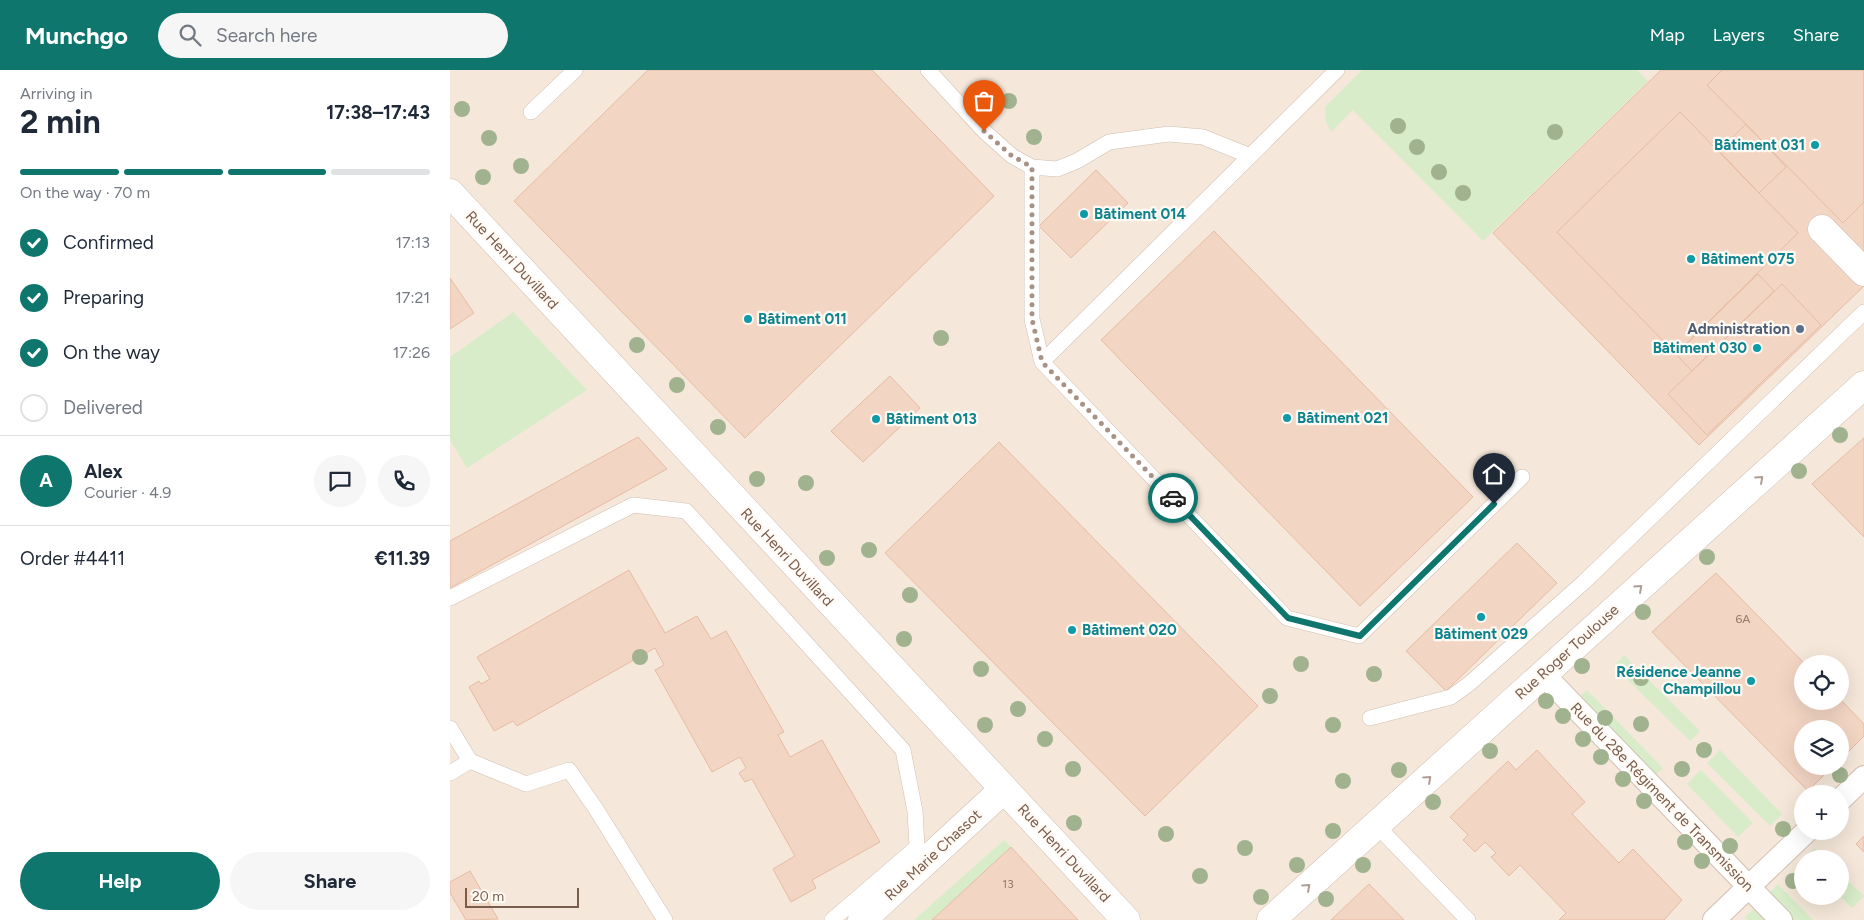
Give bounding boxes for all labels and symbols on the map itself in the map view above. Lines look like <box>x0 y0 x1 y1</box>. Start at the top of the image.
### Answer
pin <box>963 80 1005 131</box>
place label: Bâtiment 031 <box>1714 136 1805 154</box>
marker: Bâtiment 031 <box>1809 139 1821 151</box>
place label: Bâtiment 014 <box>1094 205 1187 223</box>
street label: Rue Henri Duvillard <box>462 207 562 313</box>
marker: Bâtiment 014 <box>1078 208 1090 220</box>
place label: Bâtiment 075 <box>1701 250 1795 268</box>
marker: Bâtiment 075 <box>1685 253 1697 265</box>
place label: Bâtiment 011 <box>758 310 847 328</box>
marker: Bâtiment 011 <box>742 313 754 325</box>
place label: Administration <box>1687 320 1790 338</box>
marker: Administration <box>1794 323 1806 335</box>
place label: Bâtiment 030 <box>1653 339 1747 357</box>
marker: Bâtiment 030 <box>1751 342 1763 354</box>
place label: Bâtiment 021 <box>1297 409 1388 427</box>
place label: Bâtiment 013 <box>886 410 977 428</box>
marker: Bâtiment 021 <box>1281 412 1293 424</box>
marker: Bâtiment 013 <box>870 413 882 425</box>
pin <box>1473 453 1515 504</box>
courier <box>1148 473 1198 523</box>
one-way arrow <box>1754 476 1763 485</box>
street label: Rue Henri Duvillard <box>737 504 837 610</box>
one-way arrow <box>1634 584 1643 593</box>
street label: Rue Roger Toulouse <box>1511 601 1623 703</box>
marker: Bâtiment 029 <box>1475 611 1487 623</box>
house number: 6A <box>1736 612 1750 626</box>
place label: Bâtiment 020 <box>1082 621 1177 639</box>
marker: Bâtiment 020 <box>1066 624 1078 636</box>
place label: Bâtiment 029 <box>1434 625 1528 643</box>
place label: Résidence Jeanne Champillou <box>1616 663 1742 698</box>
marker: Résidence Jeanne Champillou <box>1745 675 1757 687</box>
street label: Rue du 28e Régiment de Transmission <box>1567 699 1757 895</box>
one-way arrow <box>1422 775 1431 784</box>
street label: Rue Henri Duvillard <box>1014 800 1114 906</box>
street label: Rue Marie Chassot <box>881 805 985 904</box>
house number: 13 <box>1002 877 1014 891</box>
one-way arrow <box>1301 884 1310 893</box>
scale bar <box>465 885 579 908</box>

